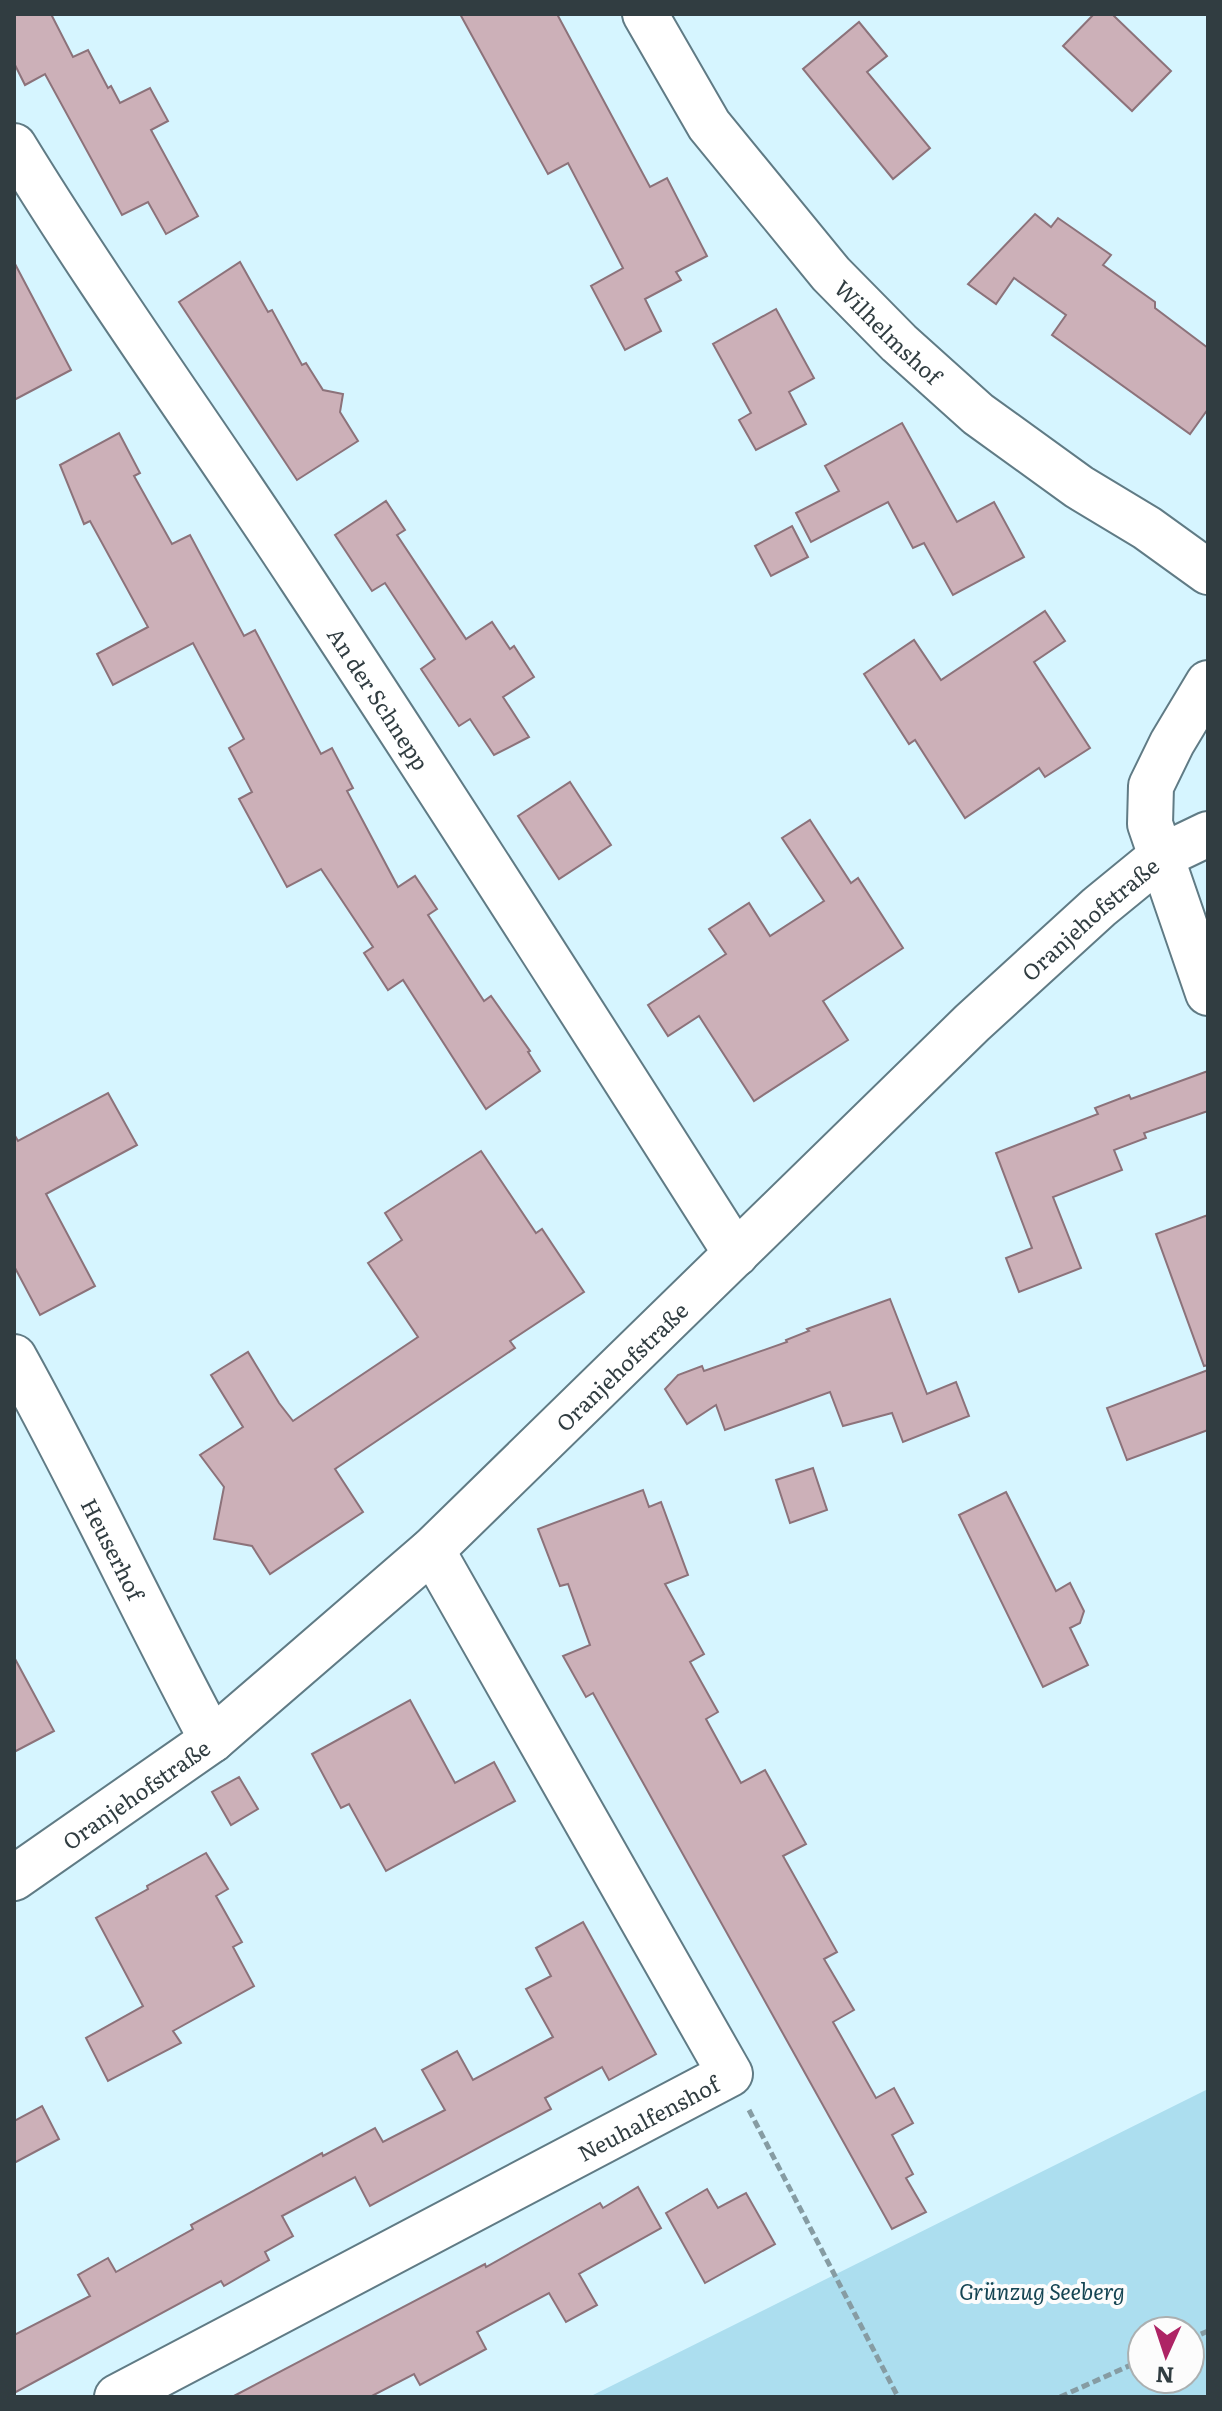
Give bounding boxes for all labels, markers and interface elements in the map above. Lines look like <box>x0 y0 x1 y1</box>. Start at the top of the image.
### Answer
street label: Wilhelmshof <box>828 271 951 392</box>
street label: An der Schnepp <box>321 620 438 776</box>
street label: Oranjehofstraße <box>1013 849 1165 987</box>
street label: Oranjehofstraße <box>547 1293 694 1438</box>
street label: Heuserhof <box>74 1492 154 1607</box>
street label: Oranjehofstraße <box>55 1730 216 1856</box>
street label: Neuhalfenshof <box>571 2066 726 2168</box>
park label: Grünzug Seeberg <box>959 2274 1125 2307</box>
north arrow <box>1126 2315 1206 2395</box>
text: N <box>1155 2360 1175 2393</box>

